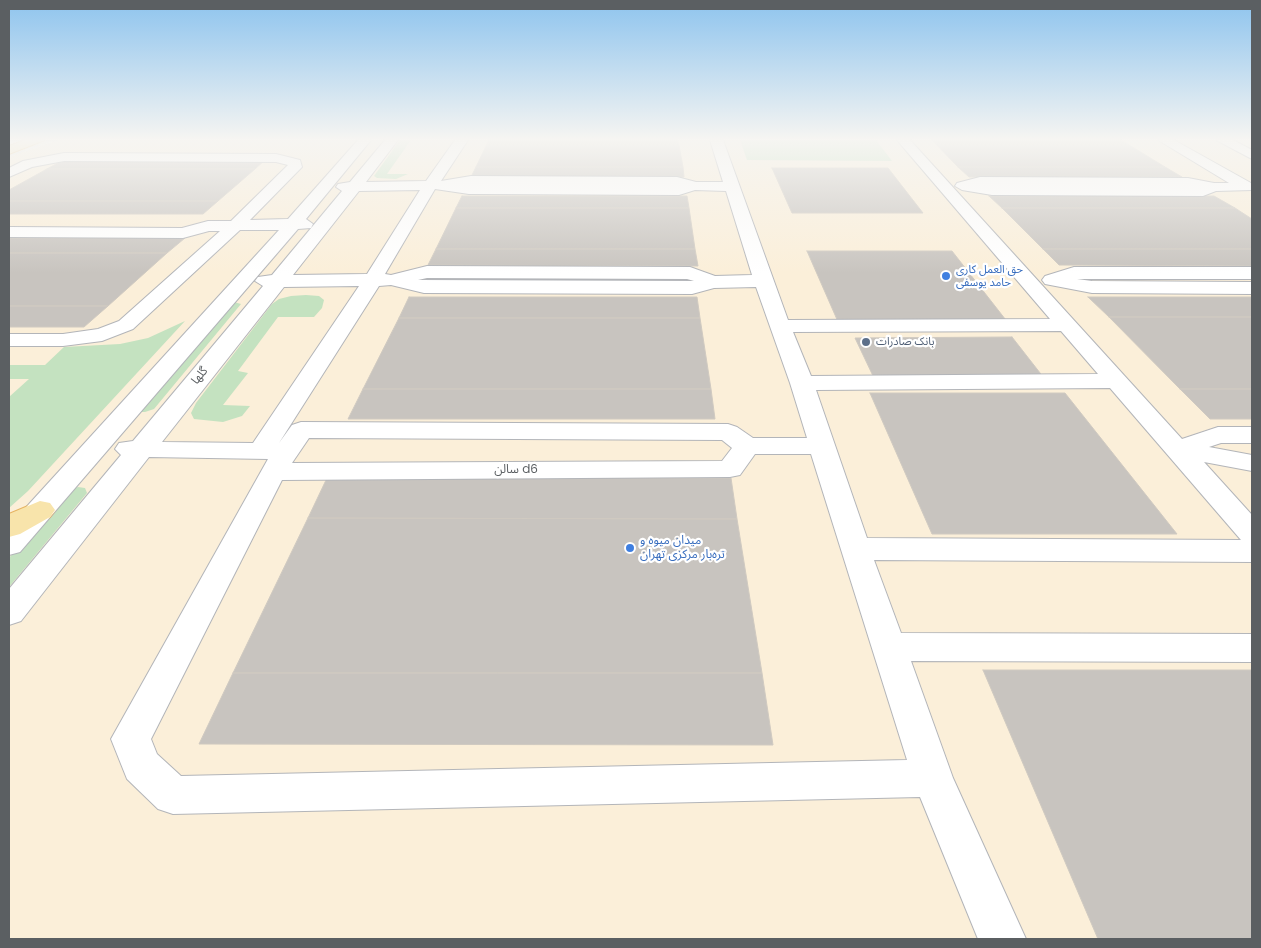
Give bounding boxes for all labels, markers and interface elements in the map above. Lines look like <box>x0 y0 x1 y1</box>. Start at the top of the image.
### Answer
place label: حق العمل کاری حامد یوسفی <box>956 263 1023 289</box>
marker: حق العمل کاری حامد یوسفی <box>940 270 952 282</box>
place label: بانک صادرات <box>876 335 934 349</box>
marker: بانک صادرات <box>860 336 872 348</box>
street label: گلها <box>189 364 211 388</box>
street label: سالن d6 <box>494 463 538 477</box>
place label: میدان میوه و تره‌بار مرکزی تهران <box>640 534 725 562</box>
marker: میدان میوه و تره‌بار مرکزی تهران <box>624 542 636 554</box>

